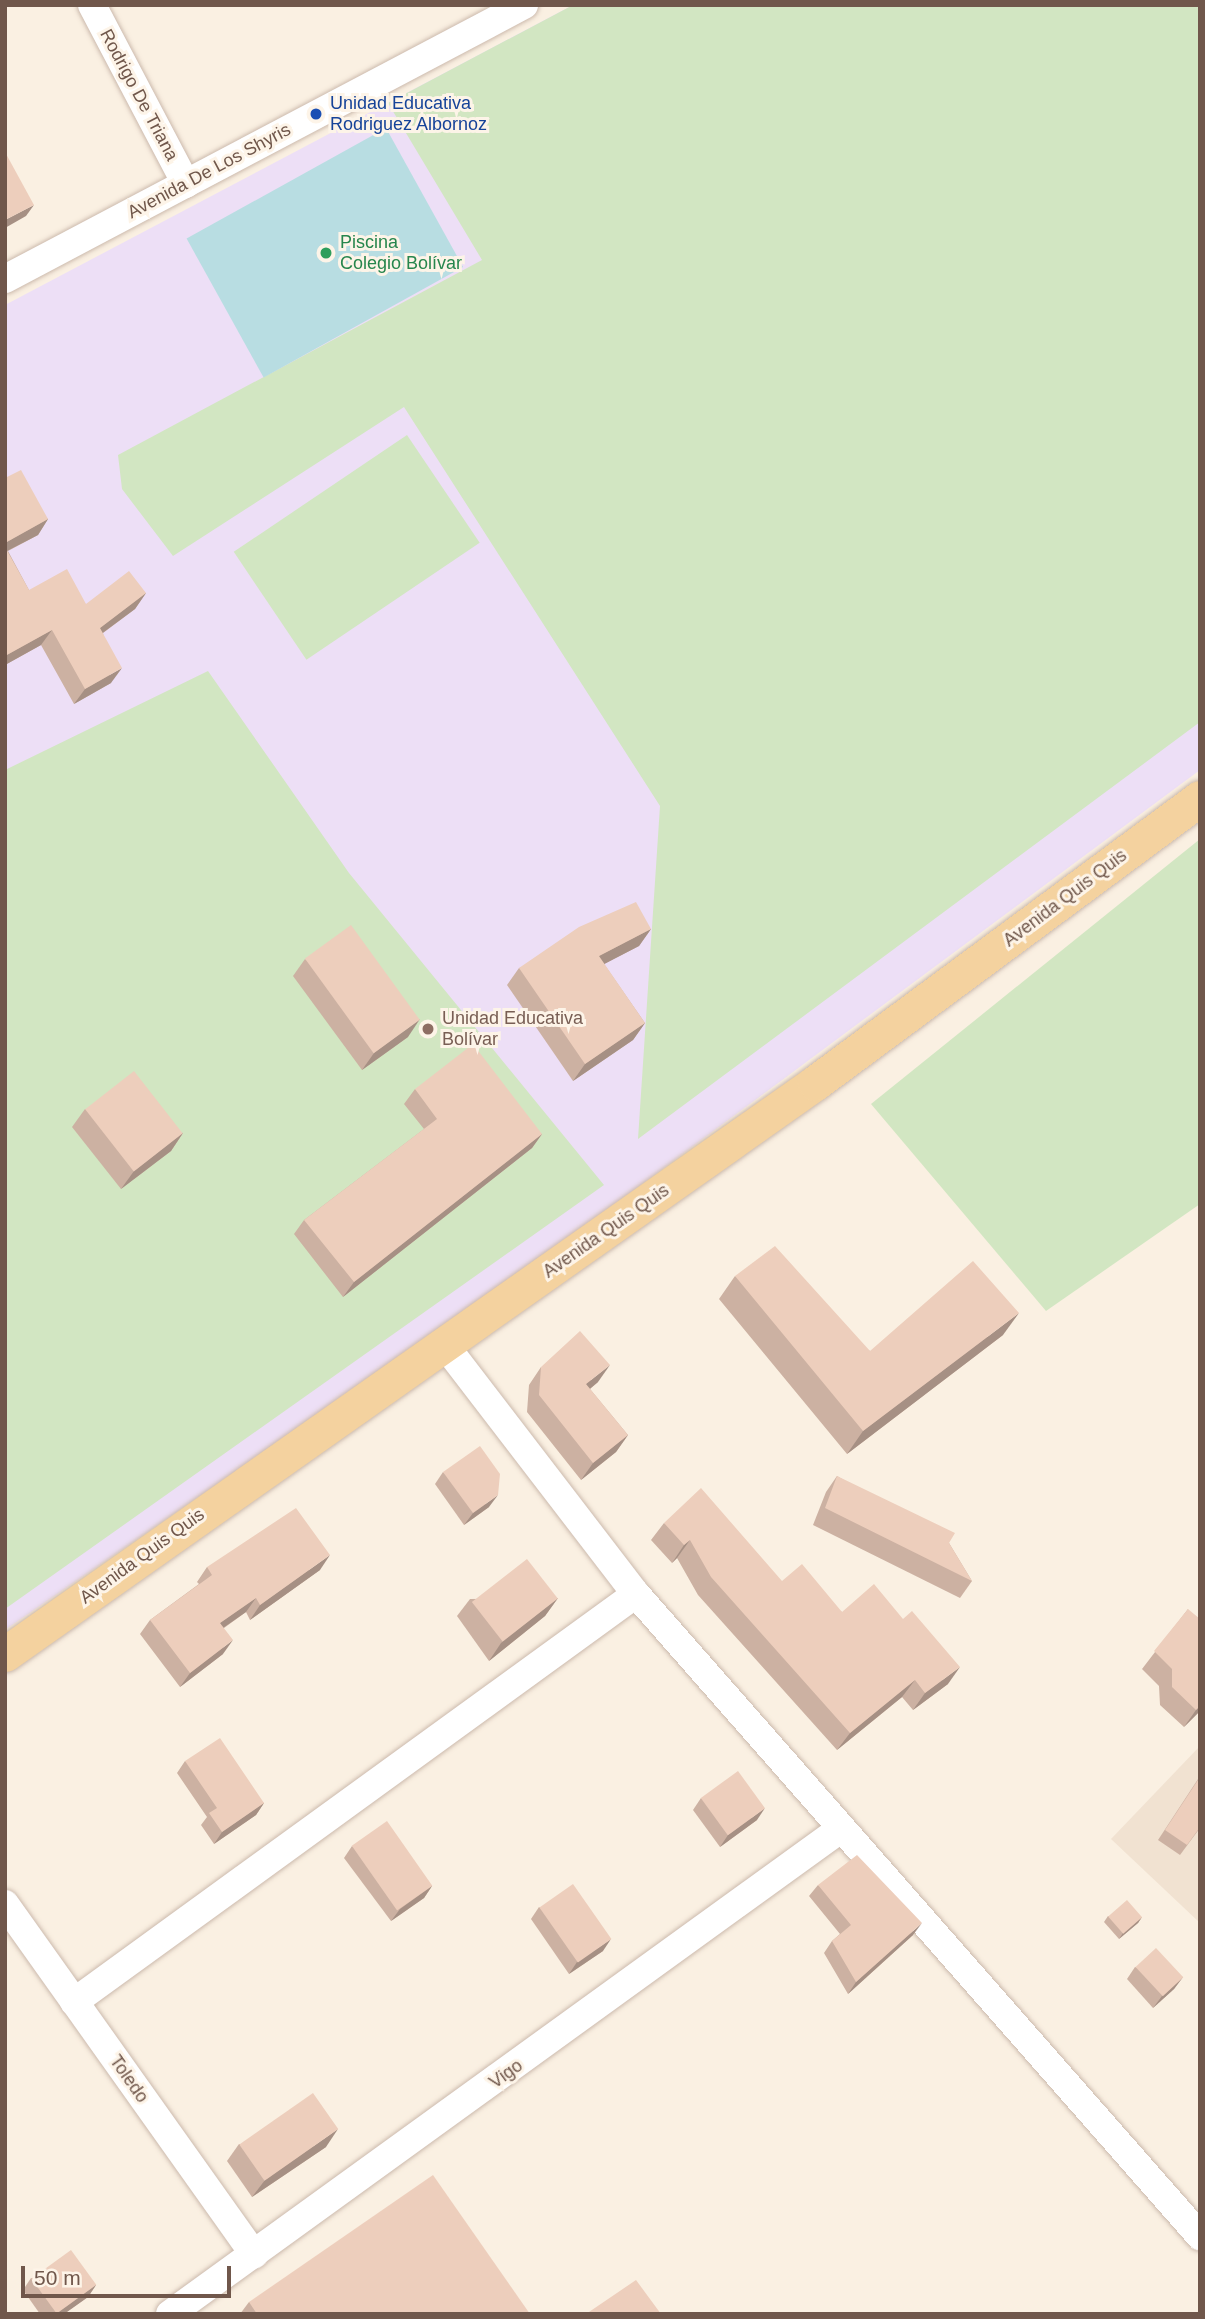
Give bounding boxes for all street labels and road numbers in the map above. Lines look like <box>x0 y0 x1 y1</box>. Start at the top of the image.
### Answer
street label: Rodrigo De Triana <box>95 25 183 165</box>
street label: Avenida De Los Shyris <box>124 119 294 223</box>
street label: Avenida Quis Quis <box>999 845 1131 951</box>
street label: Avenida Quis Quis <box>539 1179 673 1283</box>
street label: Avenida Quis Quis <box>75 1504 209 1608</box>
street label: Toledo <box>105 2051 153 2107</box>
street label: Vigo <box>485 2055 527 2093</box>

